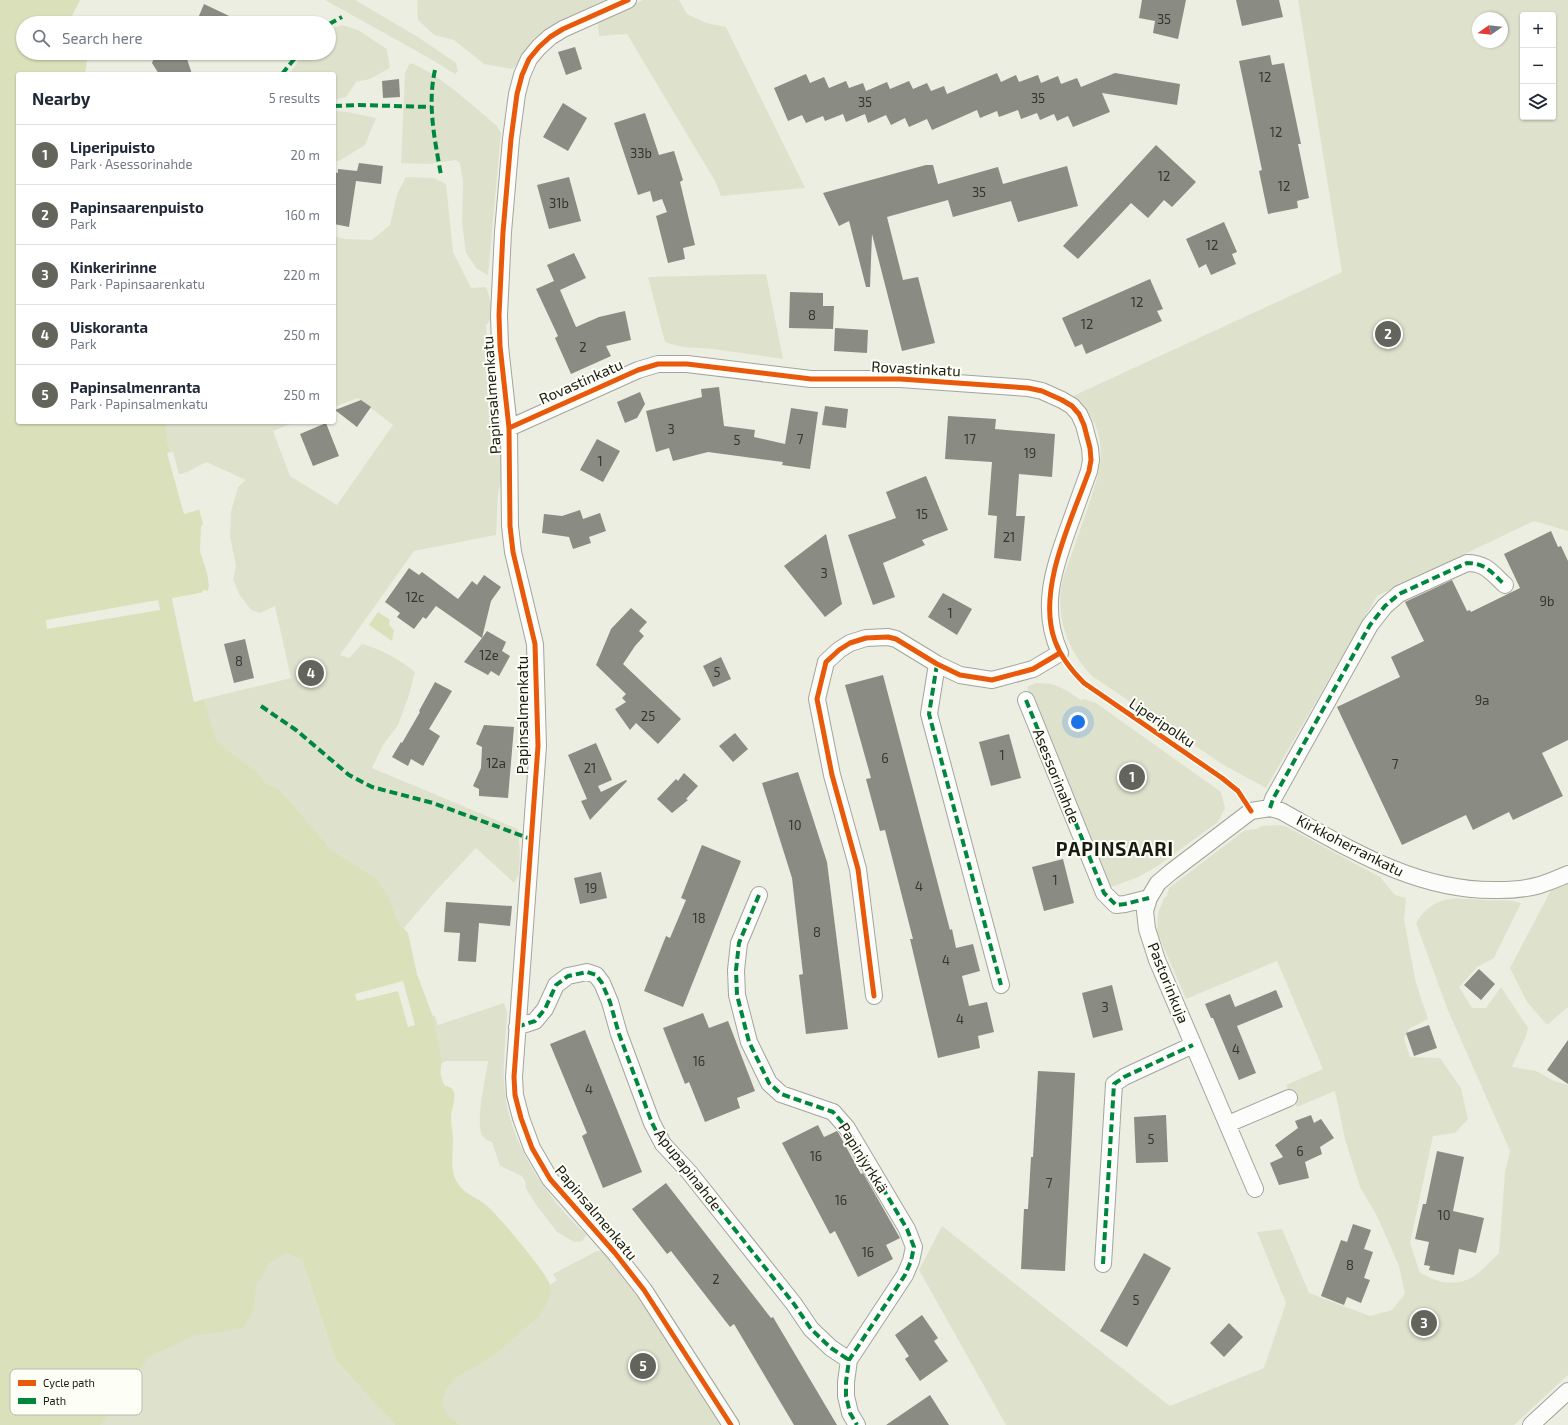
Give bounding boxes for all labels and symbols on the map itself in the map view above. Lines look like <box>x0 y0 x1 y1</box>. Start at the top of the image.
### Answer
house number: 35 <box>1157 11 1171 27</box>
north arrow <box>1472 12 1508 48</box>
house number: 12 <box>1259 69 1271 85</box>
house number: 35 <box>1031 90 1045 106</box>
house number: 35 <box>858 94 872 110</box>
house number: 12 <box>1270 124 1282 140</box>
house number: 33b <box>630 145 652 161</box>
house number: 12 <box>1158 168 1170 184</box>
house number: 12 <box>1278 178 1290 194</box>
house number: 35 <box>972 184 986 200</box>
house number: 31b <box>549 195 569 211</box>
house number: 12 <box>1206 237 1218 253</box>
house number: 12 <box>1131 294 1143 310</box>
house number: 8 <box>808 307 816 323</box>
house number: 12 <box>1081 316 1093 332</box>
pin: 2 <box>1375 319 1401 349</box>
street label: Papinsalmenkatu <box>478 335 504 455</box>
house number: 2 <box>579 339 587 355</box>
street label: Rovastinkatu <box>536 355 625 408</box>
street label: Rovastinkatu <box>871 357 961 379</box>
house number: 3 <box>667 421 675 437</box>
house number: 7 <box>797 431 804 447</box>
house number: 17 <box>964 431 976 447</box>
house number: 5 <box>734 432 741 448</box>
house number: 19 <box>1024 445 1036 461</box>
house number: 1 <box>597 453 603 469</box>
house number: 15 <box>916 506 928 522</box>
house number: 21 <box>1003 529 1015 545</box>
house number: 3 <box>820 565 828 581</box>
house number: 12c <box>406 589 424 605</box>
house number: 9b <box>1540 593 1554 609</box>
house number: 1 <box>947 605 953 621</box>
house number: 12e <box>479 647 499 663</box>
house number: 8 <box>235 653 243 669</box>
street label: Papinsalmenkatu <box>513 656 531 774</box>
pin: 4 <box>298 658 324 688</box>
house number: 5 <box>714 664 721 680</box>
house number: 9a <box>1475 692 1489 708</box>
street label: Liperipolku <box>1126 694 1199 751</box>
house number: 25 <box>641 708 655 724</box>
your location <box>1068 712 1088 732</box>
street label: Asessorinahde <box>1030 726 1084 826</box>
house number: 1 <box>999 747 1005 763</box>
house number: 6 <box>881 750 889 766</box>
house number: 12a <box>486 755 506 771</box>
house number: 7 <box>1392 756 1399 772</box>
house number: 21 <box>584 760 596 776</box>
pin: 1 <box>1119 762 1145 792</box>
street label: Kirkkoherrankatu <box>1294 810 1407 880</box>
house number: 10 <box>788 817 802 833</box>
district label: PAPINSAARI <box>1056 837 1174 860</box>
house number: 1 <box>1052 872 1058 888</box>
house number: 4 <box>915 878 923 894</box>
house number: 19 <box>585 880 597 896</box>
house number: 18 <box>692 910 706 926</box>
house number: 8 <box>813 924 821 940</box>
street label: Pastorinkuja <box>1144 940 1193 1026</box>
house number: 4 <box>942 952 950 968</box>
house number: 3 <box>1101 999 1109 1015</box>
house number: 4 <box>956 1011 964 1027</box>
house number: 4 <box>1232 1041 1240 1057</box>
house number: 16 <box>693 1053 705 1069</box>
house number: 4 <box>585 1081 593 1097</box>
street label: Papinjyrkkä <box>834 1119 893 1196</box>
street label: Apupapinahde <box>651 1125 726 1214</box>
house number: 5 <box>1148 1131 1155 1147</box>
house number: 6 <box>1296 1143 1304 1159</box>
house number: 16 <box>810 1148 822 1164</box>
street label: Papinsalmenkatu <box>552 1161 642 1264</box>
house number: 7 <box>1046 1175 1053 1191</box>
house number: 16 <box>835 1192 847 1208</box>
house number: 10 <box>1437 1207 1451 1223</box>
house number: 16 <box>862 1244 874 1260</box>
house number: 8 <box>1346 1257 1354 1273</box>
house number: 2 <box>712 1271 720 1287</box>
house number: 5 <box>1133 1292 1140 1308</box>
pin: 3 <box>1411 1308 1437 1338</box>
pin: 5 <box>630 1351 656 1381</box>
legend <box>10 1369 142 1415</box>
text: Cycle path <box>43 1376 95 1389</box>
text: Path <box>43 1394 66 1407</box>

